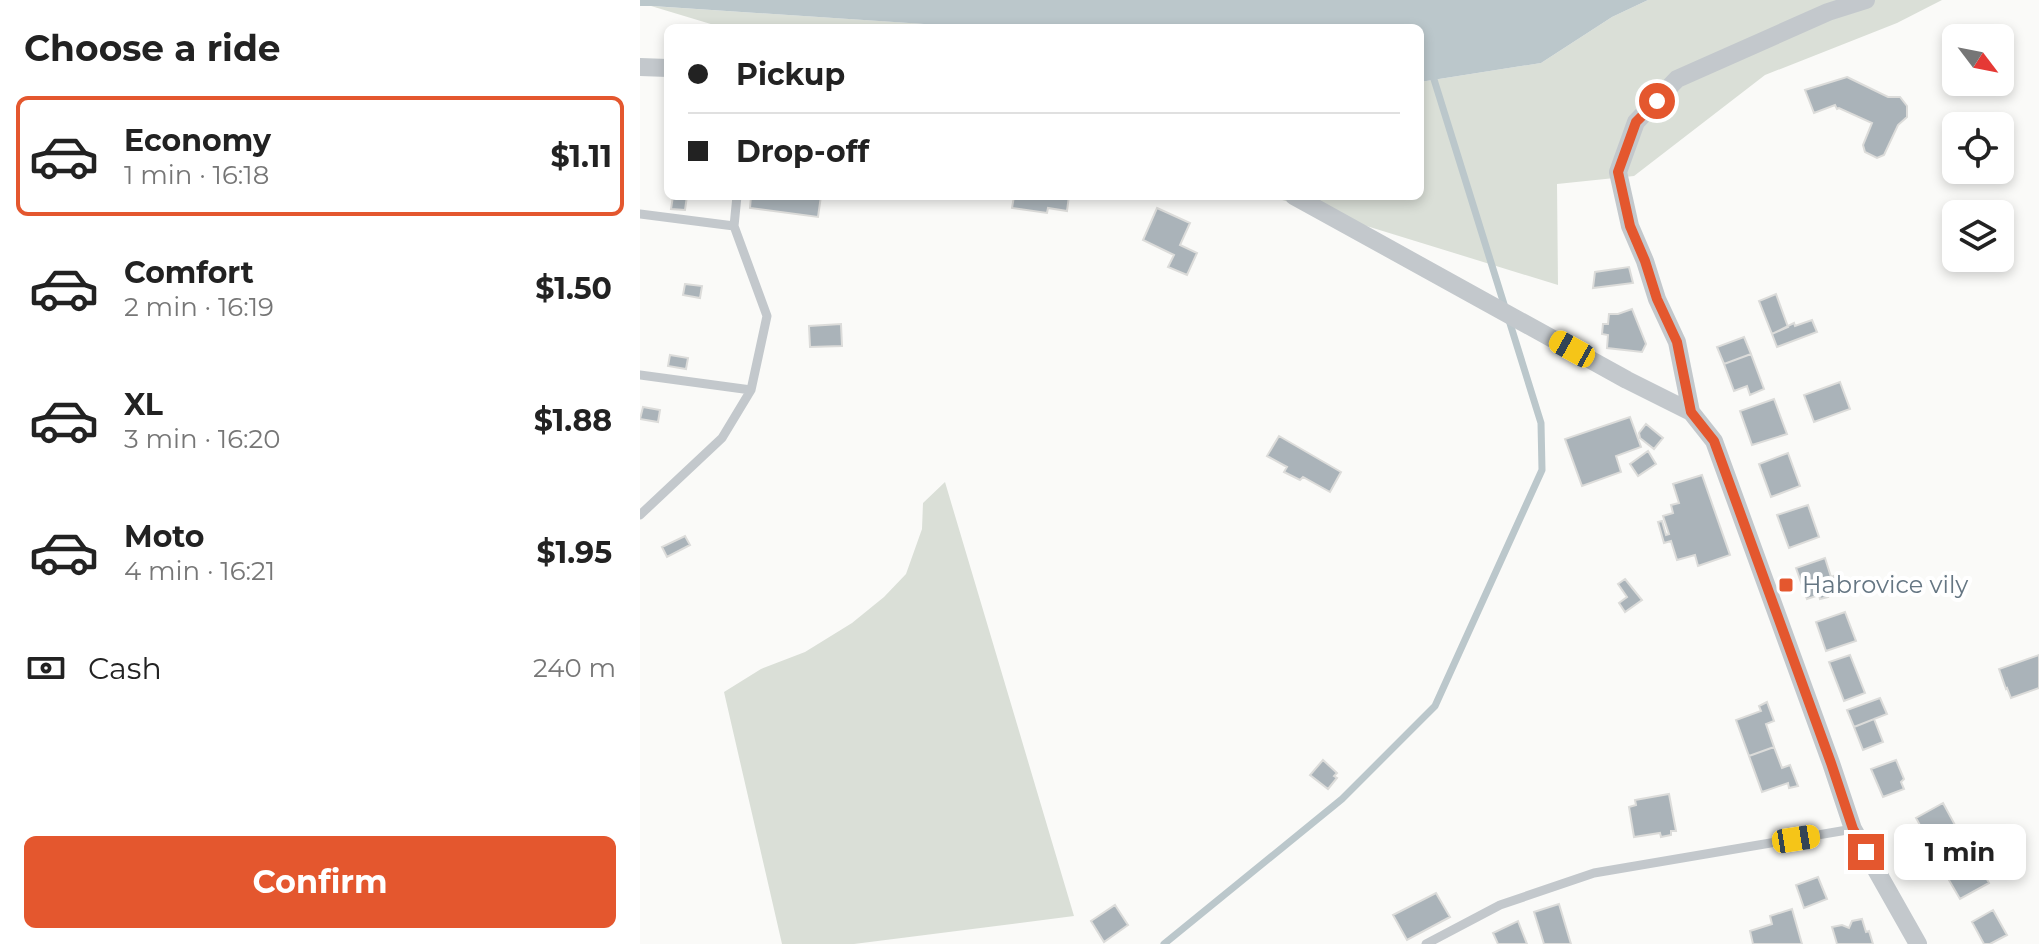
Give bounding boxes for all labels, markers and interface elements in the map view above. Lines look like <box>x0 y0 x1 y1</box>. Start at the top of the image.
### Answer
north arrow <box>1942 24 2014 96</box>
map controls <box>1942 24 2014 272</box>
text: Choose a ride <box>24 26 281 70</box>
text: Pickup <box>736 56 845 93</box>
route start <box>1639 83 1675 119</box>
button: locate <box>1942 112 2014 184</box>
icon: car <box>28 120 100 192</box>
text: Economy <box>124 122 271 159</box>
text: Drop-off <box>736 133 869 170</box>
text: $1.11 <box>551 138 612 175</box>
text: 1 min · 16:18 <box>124 159 269 191</box>
button: layers <box>1942 200 2014 272</box>
icon: car <box>28 252 100 324</box>
text: Comfort <box>124 254 254 291</box>
text: $1.50 <box>535 270 612 307</box>
text: 2 min · 16:19 <box>124 291 274 323</box>
car <box>1545 327 1599 371</box>
icon: car <box>28 384 100 456</box>
text: XL <box>124 386 163 423</box>
text: $1.88 <box>534 402 612 439</box>
text: 3 min · 16:20 <box>124 423 280 455</box>
icon: car <box>28 516 100 588</box>
text: Moto <box>124 518 205 555</box>
text: $1.95 <box>537 534 612 571</box>
text: 4 min · 16:21 <box>124 555 275 587</box>
place label: Habrovice vily <box>1802 570 1968 599</box>
marker: Habrovice vily <box>1777 576 1795 594</box>
icon: cash <box>24 646 68 690</box>
text: Cash <box>88 650 162 687</box>
text: 240 m <box>533 652 616 684</box>
car <box>1770 823 1822 855</box>
callout: 1 min <box>1894 824 2026 880</box>
route end <box>1848 834 1884 870</box>
button: Confirm <box>24 836 616 928</box>
text: 1 min <box>1925 836 1995 868</box>

